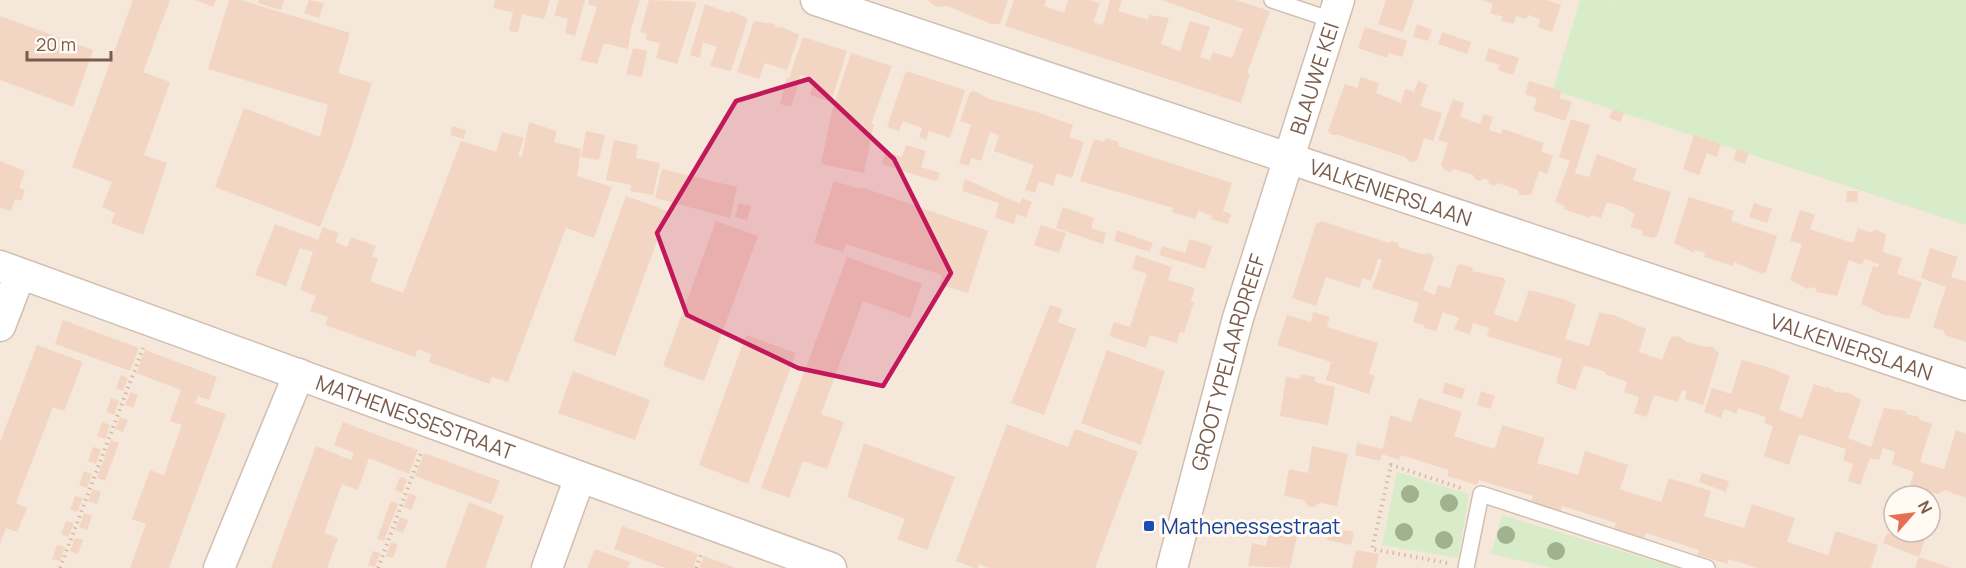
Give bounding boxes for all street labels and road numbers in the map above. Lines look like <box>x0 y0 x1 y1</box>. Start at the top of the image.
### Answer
street label: BLAUWE KEI <box>1283 19 1345 138</box>
street label: VALKENIERSLAAN <box>1306 152 1476 233</box>
street label: GROOT YPELAARDREEF <box>1184 250 1272 474</box>
street label: VALKENIERSLAAN <box>1767 306 1936 387</box>
street label: MATHENESSESTRAAT <box>312 368 519 466</box>

